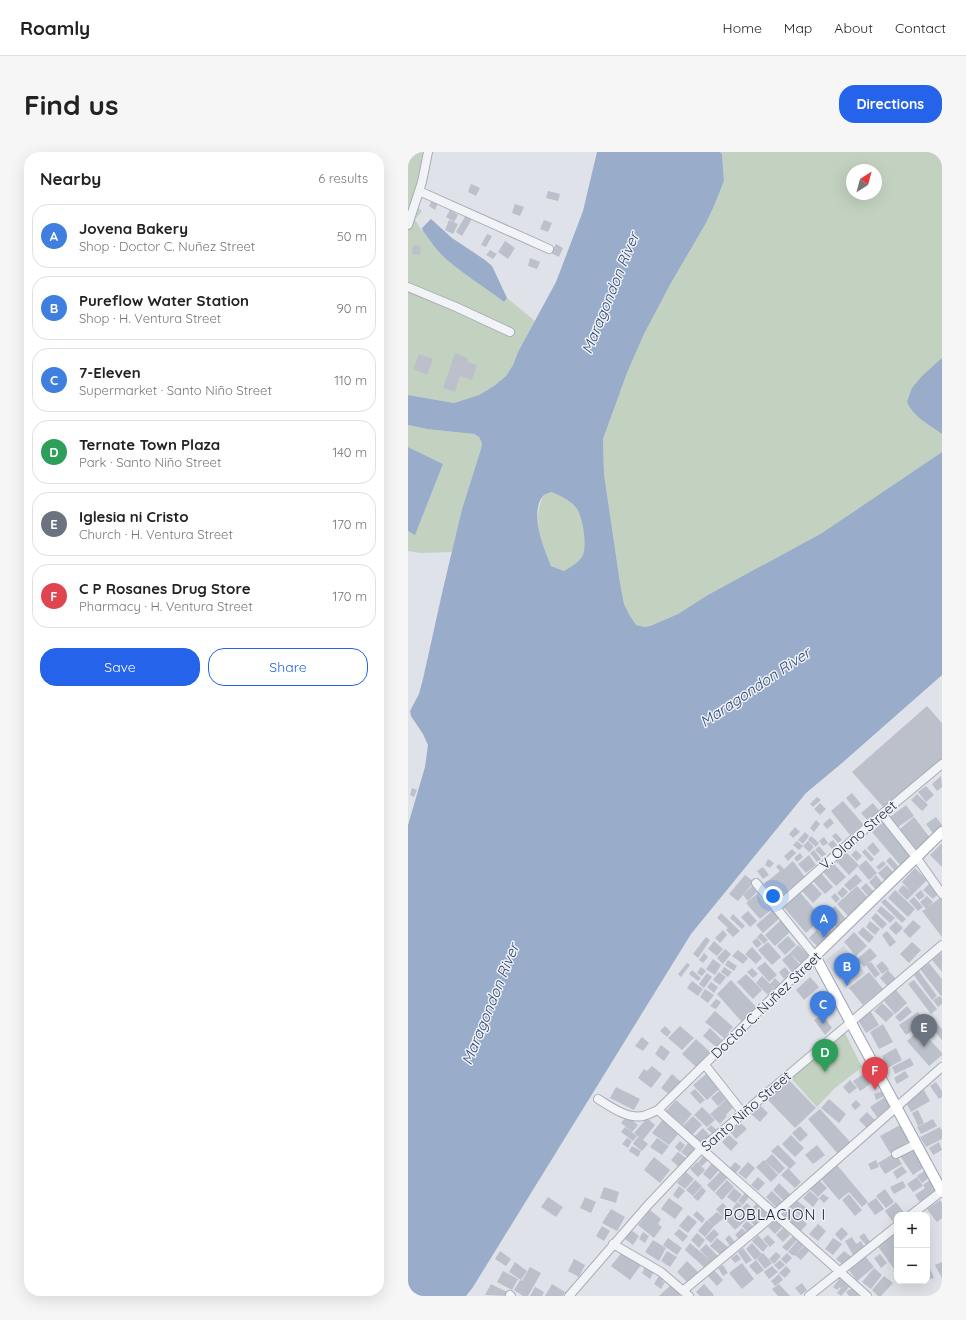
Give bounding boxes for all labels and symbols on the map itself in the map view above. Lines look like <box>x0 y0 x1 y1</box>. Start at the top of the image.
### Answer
north arrow <box>846 164 882 200</box>
water label: Maragondon River <box>577 227 644 356</box>
water label: Maragondon River <box>696 642 816 731</box>
street label: V. Olano Street <box>816 796 901 874</box>
your location <box>763 886 783 906</box>
pin: A <box>811 905 837 938</box>
water label: Maragondon River <box>457 938 524 1067</box>
street label: Doctor C. Nuñez Street <box>707 948 825 1062</box>
pin: B <box>834 953 860 986</box>
pin: C <box>810 991 836 1024</box>
pin: E <box>911 1014 937 1047</box>
pin: D <box>812 1039 838 1072</box>
pin: F <box>862 1057 888 1090</box>
street label: Santo Niño Street <box>697 1067 795 1155</box>
district label: POBLACION I <box>724 1205 826 1224</box>

